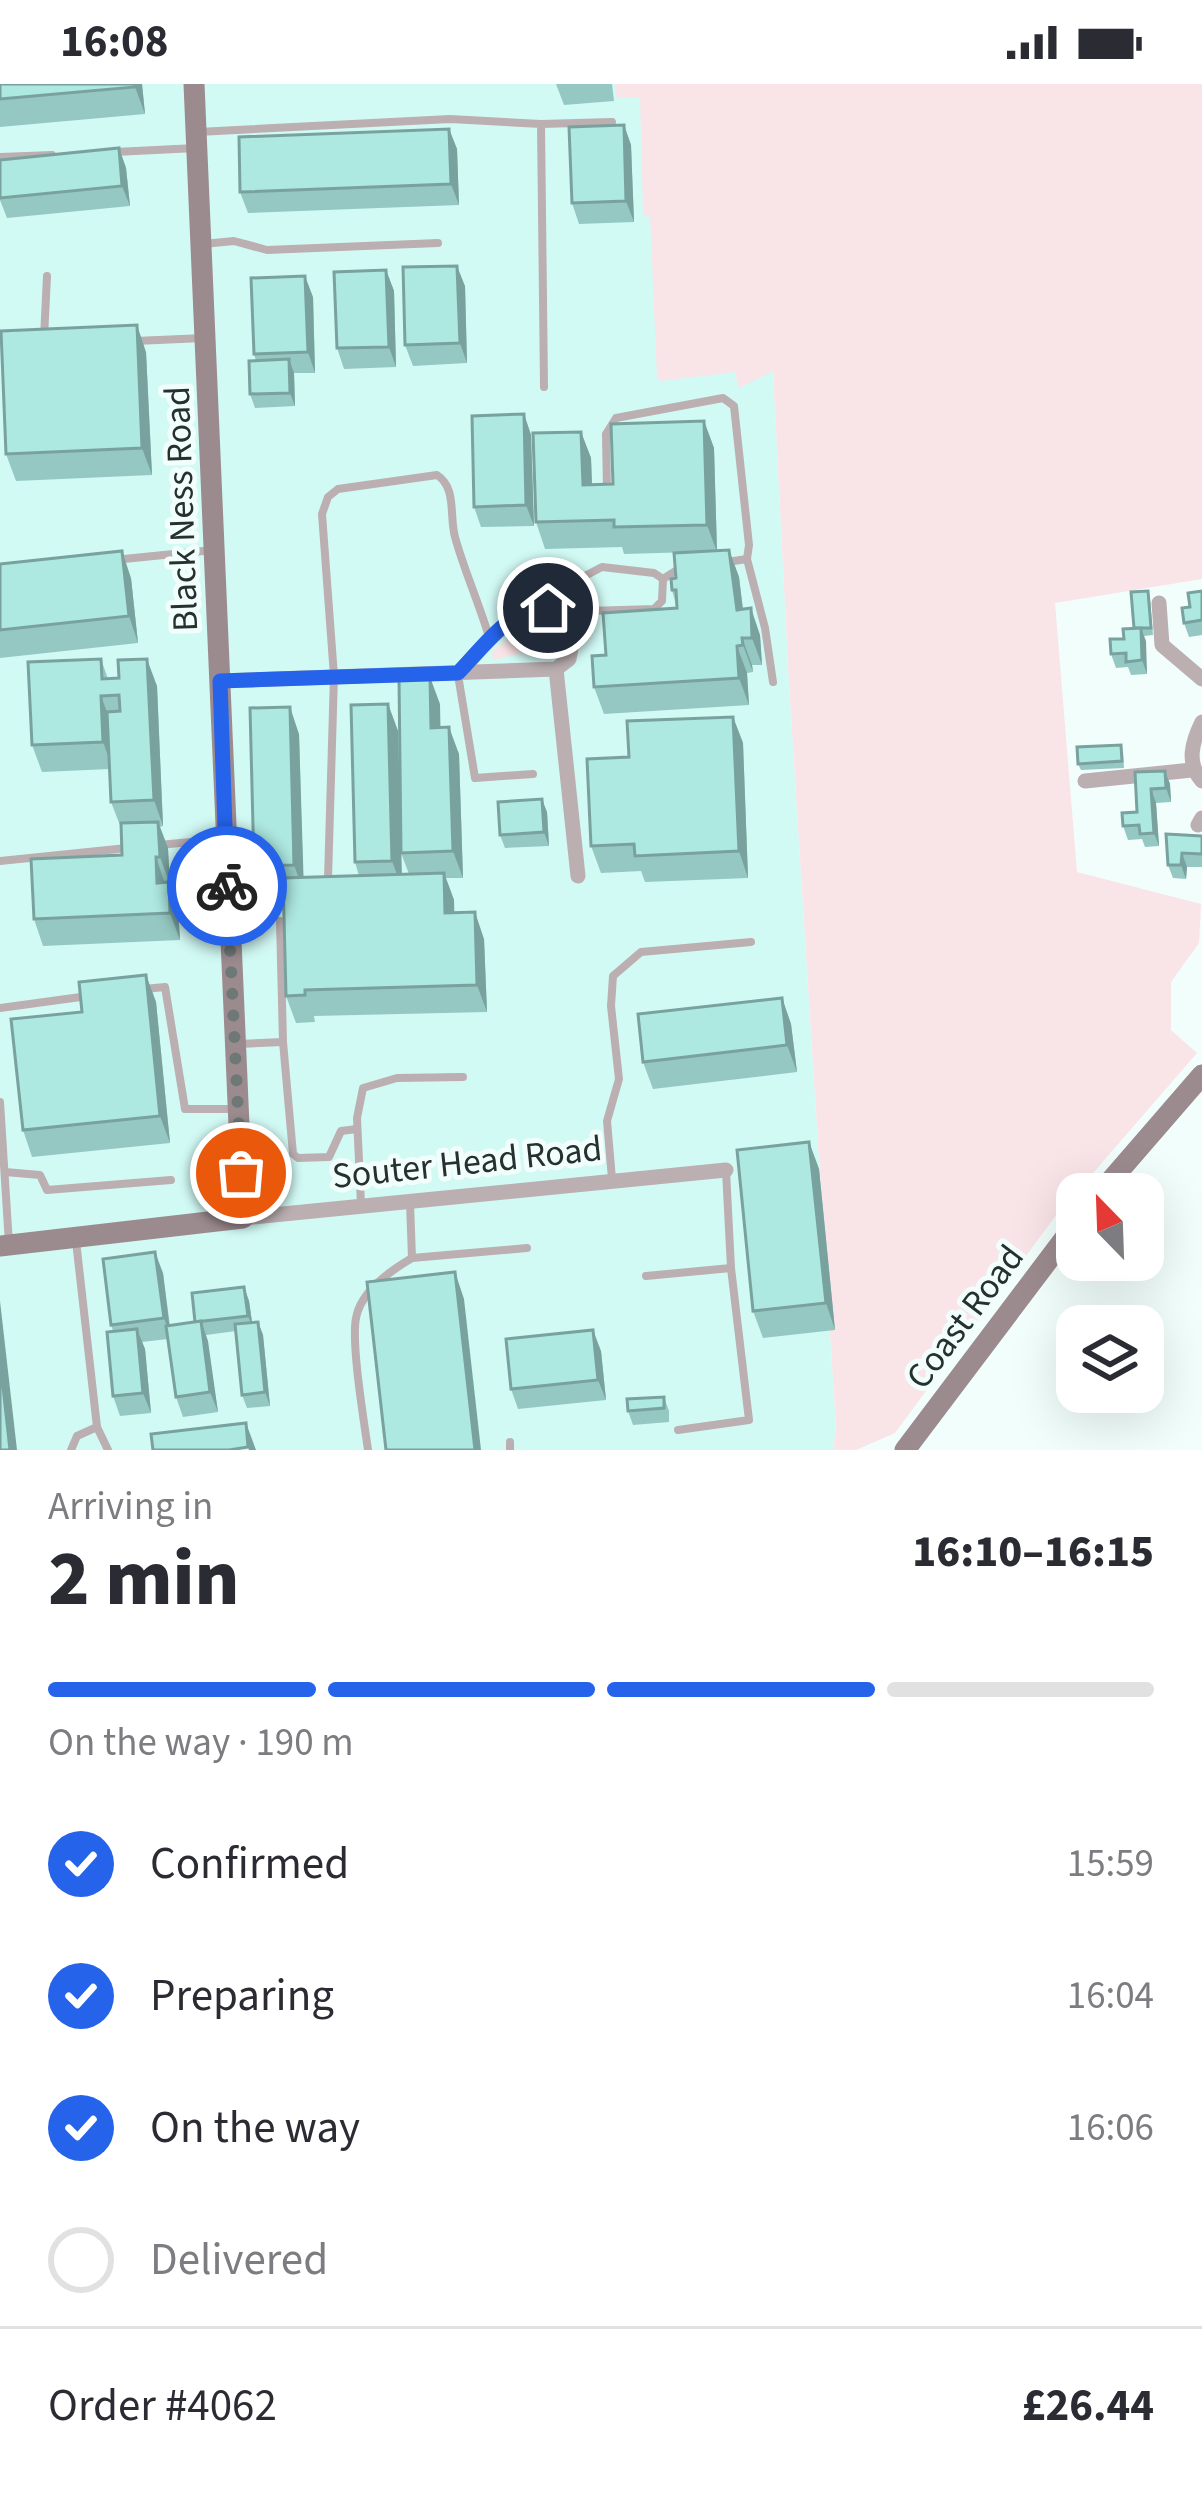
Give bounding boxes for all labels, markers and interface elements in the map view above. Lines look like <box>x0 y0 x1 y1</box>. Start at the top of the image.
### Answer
text: 16:08 <box>60 10 169 74</box>
street label: Black Ness Road <box>152 385 211 633</box>
pin <box>497 557 599 659</box>
icon: home <box>515 575 581 641</box>
courier <box>167 826 287 946</box>
icon: bike <box>194 853 260 919</box>
pin <box>190 1122 292 1224</box>
street label: Souter Head Road <box>330 1123 605 1202</box>
icon: bag <box>208 1140 274 1206</box>
north arrow <box>1056 1173 1164 1281</box>
map controls <box>1056 1173 1164 1413</box>
street label: Coast Road <box>894 1234 1036 1400</box>
button: layers <box>1056 1305 1164 1413</box>
text: Arriving in <box>48 1479 213 1535</box>
text: 16:10–16:15 <box>912 1520 1154 1584</box>
text: 2 min <box>48 1524 240 1635</box>
text: On the way · 190 m <box>48 1715 354 1771</box>
icon: check <box>48 1831 114 1897</box>
text: Confirmed <box>150 1832 349 1896</box>
text: 15:59 <box>1067 1836 1154 1892</box>
icon: check <box>48 1963 114 2029</box>
text: Preparing <box>150 1964 334 2028</box>
text: 16:04 <box>1067 1968 1154 2024</box>
icon: check <box>48 2095 114 2161</box>
text: On the way <box>150 2096 360 2160</box>
text: 16:06 <box>1067 2100 1154 2156</box>
text: Delivered <box>150 2228 328 2292</box>
text: Order #4062 <box>48 2374 277 2438</box>
text: £26.44 <box>1022 2374 1154 2438</box>

